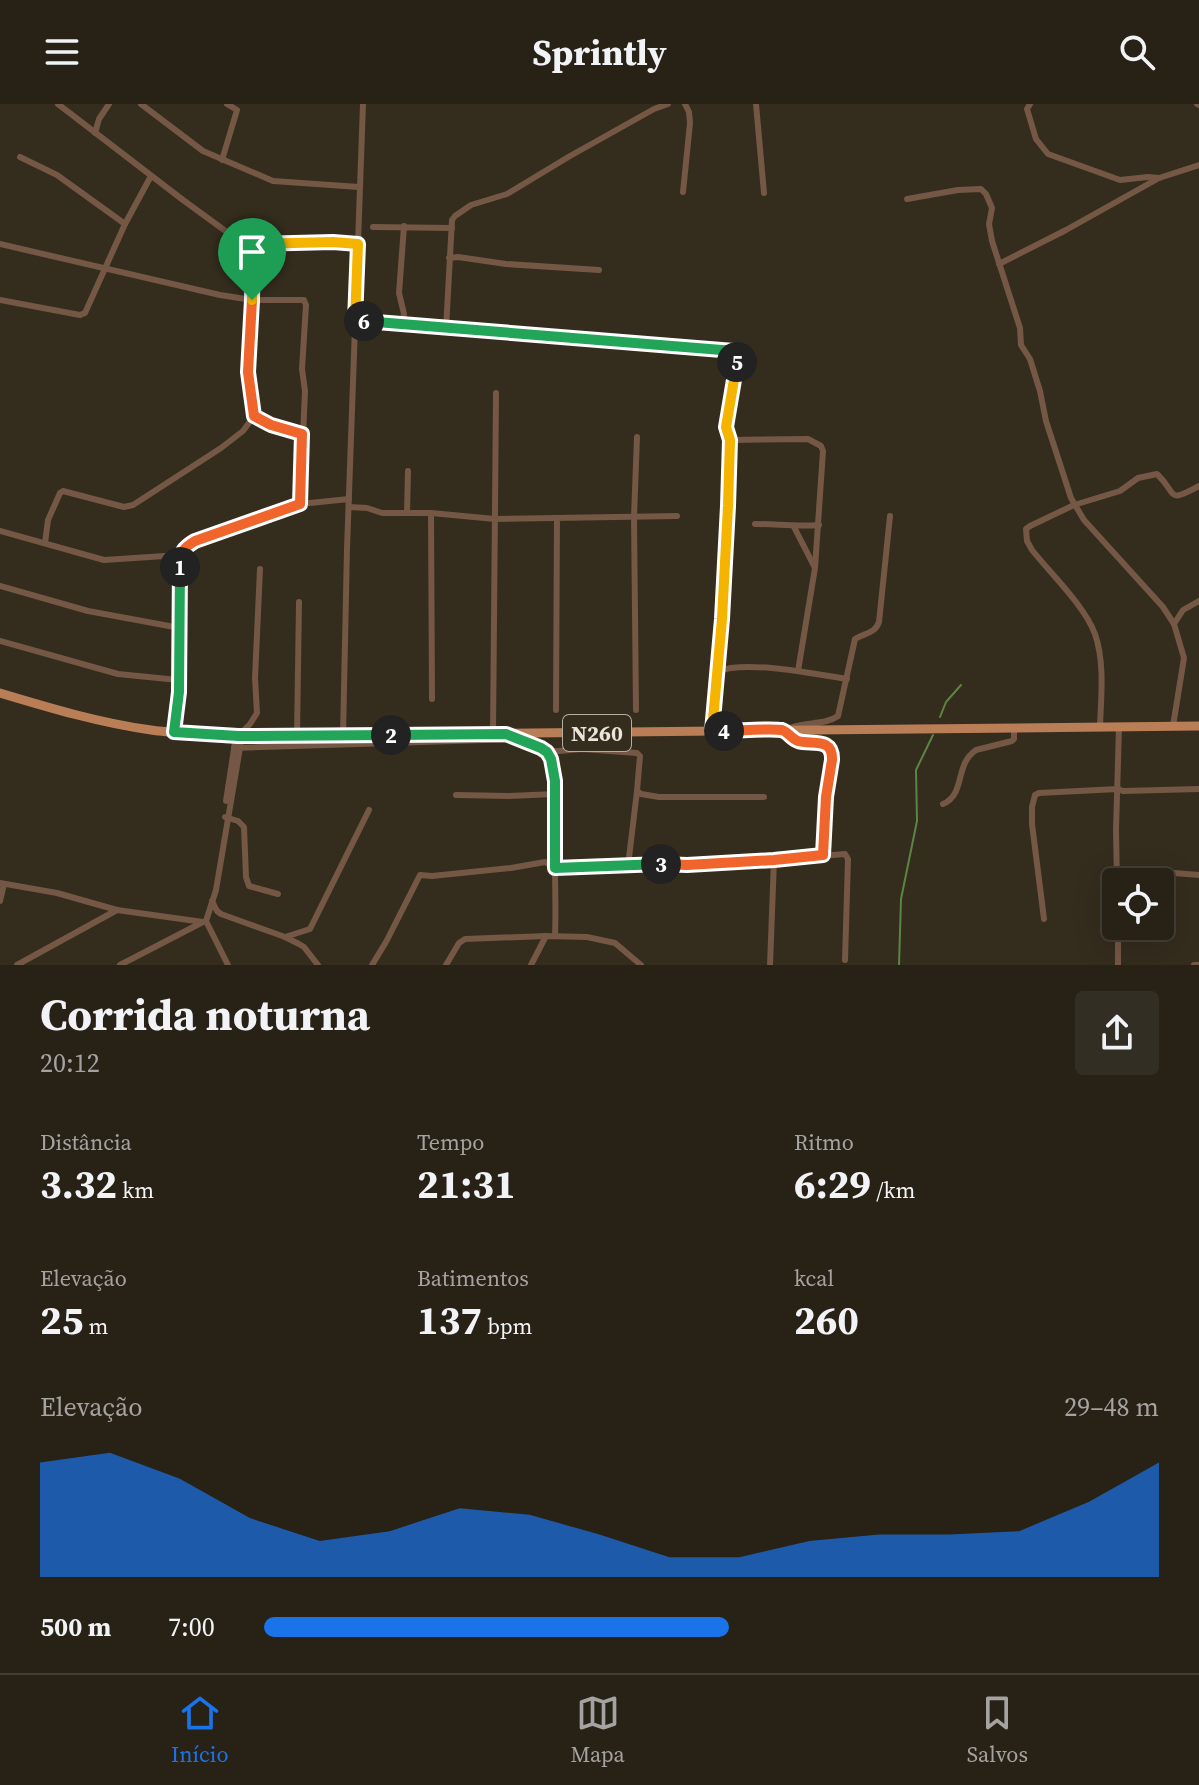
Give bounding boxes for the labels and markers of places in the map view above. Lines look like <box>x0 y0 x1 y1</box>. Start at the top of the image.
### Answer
pin <box>218 218 286 300</box>
pin: 6 <box>344 301 384 341</box>
pin: 5 <box>717 342 757 382</box>
pin: 1 <box>160 547 200 587</box>
pin: 4 <box>704 711 744 751</box>
pin: 2 <box>371 715 411 755</box>
pin: 3 <box>641 844 681 884</box>

